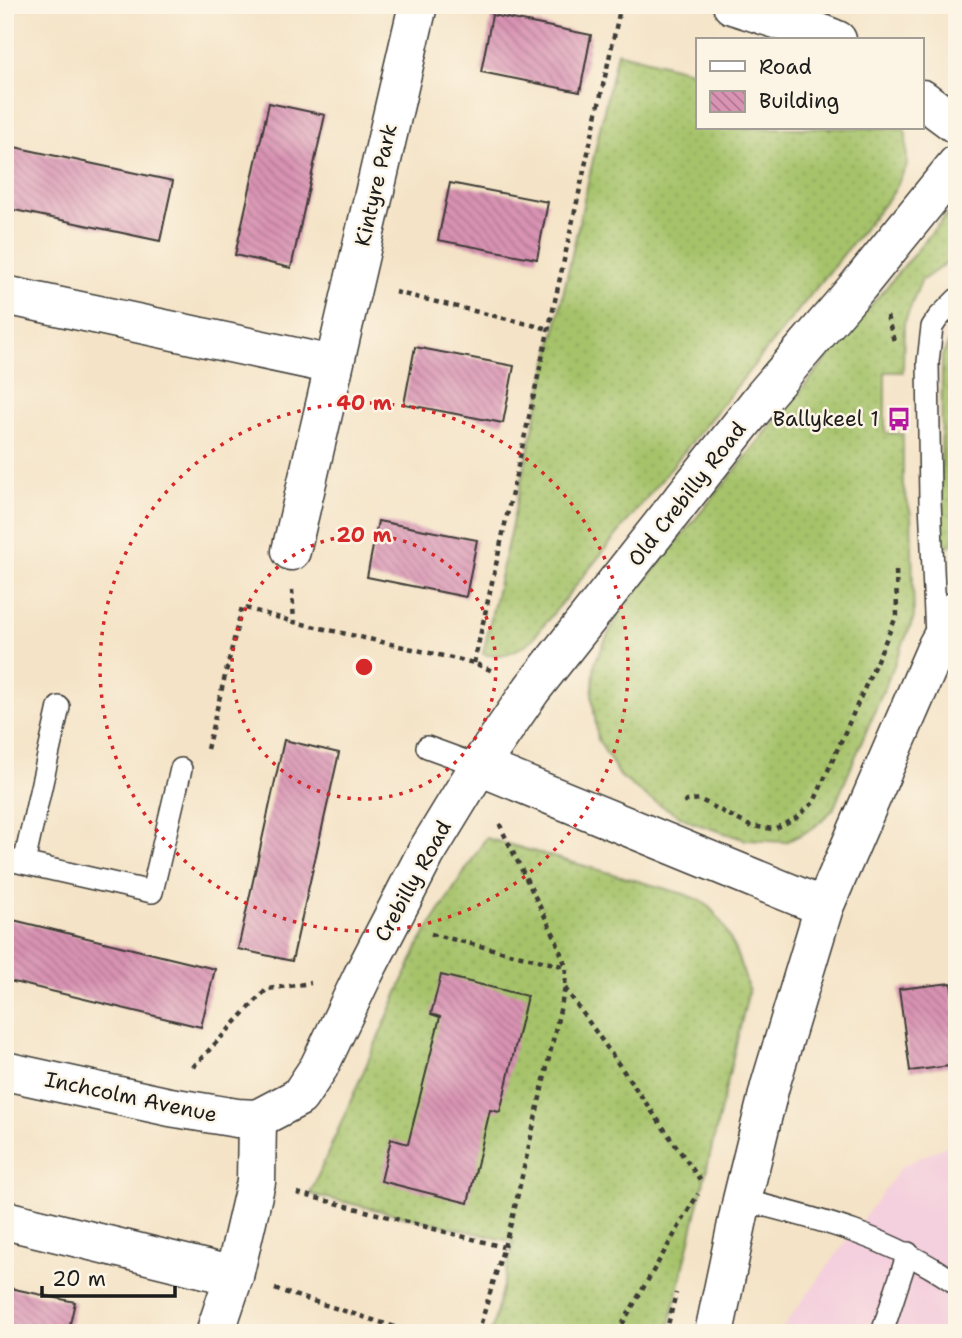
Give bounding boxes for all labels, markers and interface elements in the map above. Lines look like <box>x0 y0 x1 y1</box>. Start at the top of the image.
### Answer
legend <box>696 38 923 130</box>
text: Road <box>759 53 812 81</box>
text: Building <box>759 87 839 115</box>
street label: Kintyre Park <box>348 121 404 249</box>
text: 40 m <box>336 389 392 417</box>
place label: Ballykeel 1 <box>773 405 879 433</box>
bus stop icon: Ballykeel 1 <box>885 405 913 433</box>
street label: Old Crebilly Road <box>622 416 752 572</box>
text: 20 m <box>336 521 392 549</box>
centre of rings <box>352 655 376 679</box>
street label: Crebilly Road <box>368 815 458 947</box>
street label: Inchcolm Avenue <box>42 1065 220 1129</box>
scale bar <box>42 1254 175 1298</box>
text: 20 m <box>52 1265 106 1293</box>

